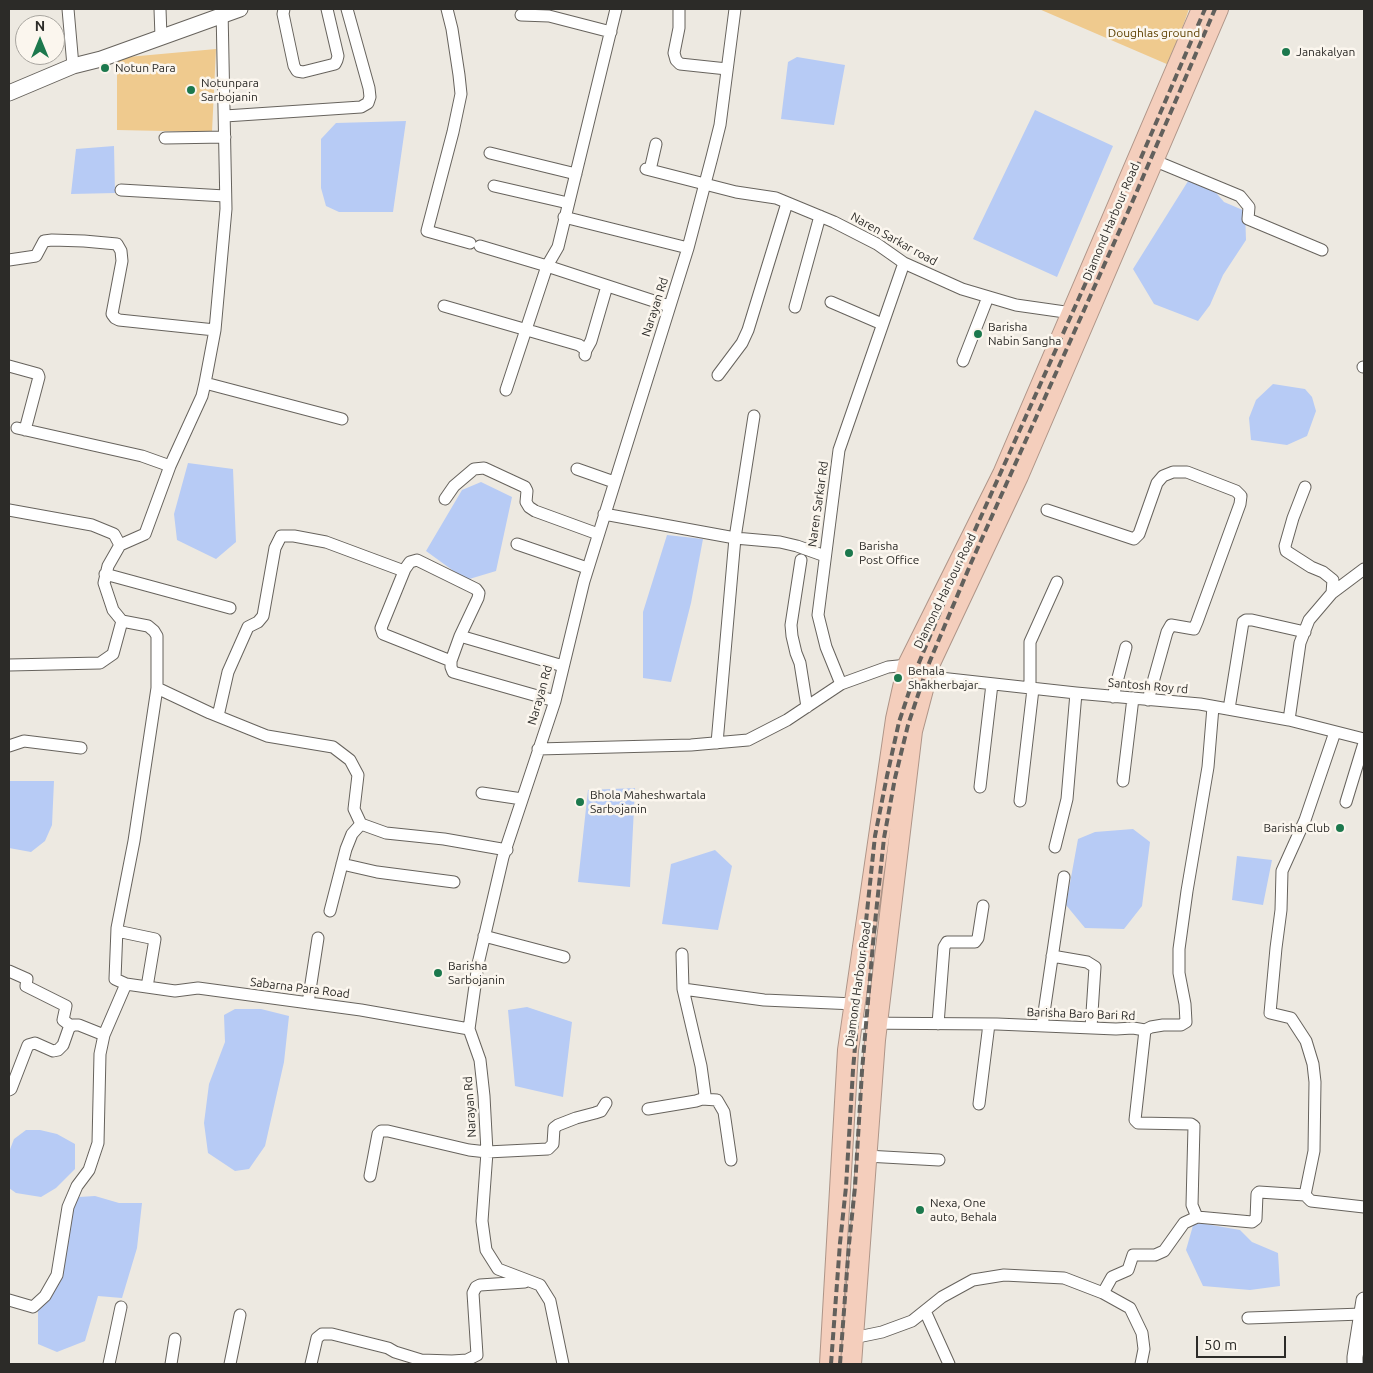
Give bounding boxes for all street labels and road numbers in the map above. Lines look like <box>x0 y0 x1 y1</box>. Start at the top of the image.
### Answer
street label: Diamond Harbour Road <box>1080 161 1142 283</box>
street label: Naren Sarkar road <box>848 209 940 269</box>
street label: Narayan Rd <box>639 276 671 338</box>
street label: Naren Sarkar Rd <box>805 460 831 548</box>
street label: Diamond Harbour Road <box>911 531 979 651</box>
street label: Narayan Rd <box>525 663 555 727</box>
street label: Santosh Roy rd <box>1107 675 1189 697</box>
street label: Diamond Harbour Road <box>842 920 874 1048</box>
street label: Sabarna Para Road <box>249 975 351 1001</box>
street label: Barisha Baro Bari Rd <box>1026 1005 1136 1023</box>
street label: Narayan Rd <box>461 1076 479 1138</box>

